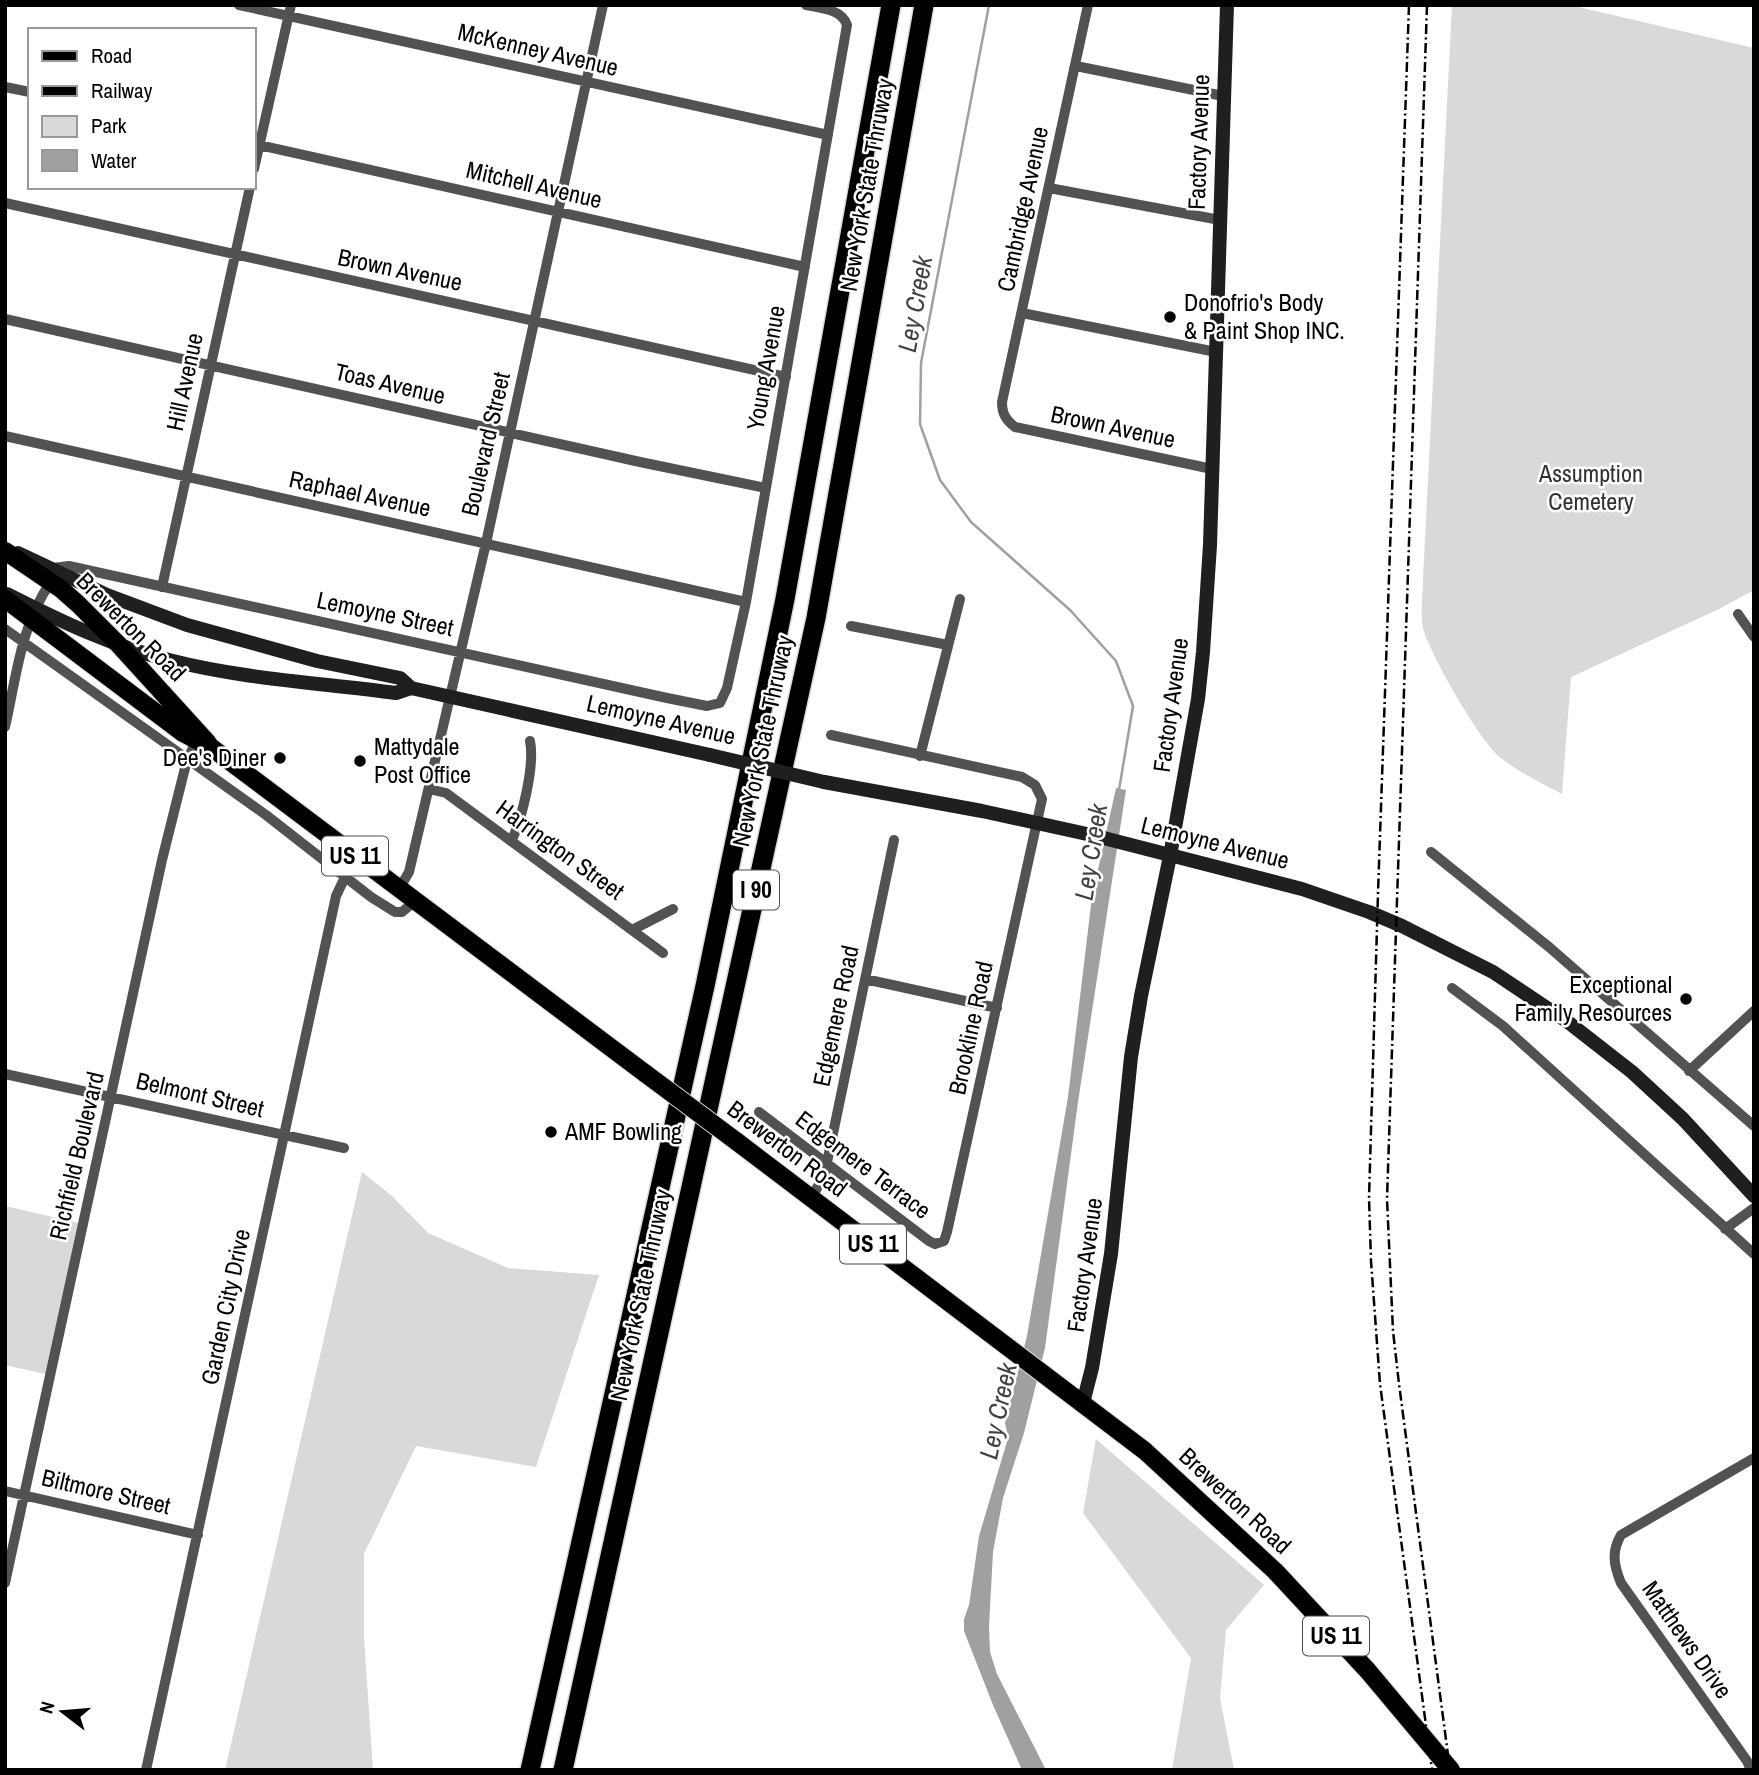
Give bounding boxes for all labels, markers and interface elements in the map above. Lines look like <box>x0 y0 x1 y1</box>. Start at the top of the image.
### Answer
street label: McKenney Avenue <box>455 15 622 83</box>
legend <box>28 28 256 189</box>
text: Road <box>91 41 132 70</box>
street label: Factory Avenue <box>1180 74 1216 210</box>
text: Railway <box>91 76 153 105</box>
street label: New York State Thruway <box>832 76 901 294</box>
text: Park <box>91 111 127 140</box>
street label: Cambridge Avenue <box>989 123 1055 294</box>
text: Water <box>91 146 137 175</box>
street label: Mitchell Avenue <box>463 153 605 215</box>
street label: Brown Avenue <box>335 240 465 298</box>
water label: Ley Creek <box>889 252 940 355</box>
place label: Donofrio's Body & Paint Shop INC. <box>1184 286 1345 346</box>
street label: Young Avenue <box>738 303 792 433</box>
marker: Donofrio's Body & Paint Shop INC. <box>1162 309 1178 325</box>
street label: Hill Avenue <box>158 330 210 434</box>
street label: Toas Avenue <box>332 355 449 411</box>
street label: Boulevard Street <box>453 368 517 519</box>
street label: Brown Avenue <box>1048 397 1178 455</box>
park label: Assumption Cemetery <box>1538 457 1643 517</box>
street label: Raphael Avenue <box>286 462 434 524</box>
street label: Brewerton Road <box>70 565 193 688</box>
street label: Lemoyne Street <box>314 583 457 643</box>
street label: New York State Thruway <box>724 632 800 849</box>
street label: Factory Avenue <box>1145 636 1195 774</box>
street label: Lemoyne Avenue <box>584 686 739 752</box>
place label: Mattydale Post Office <box>374 730 471 790</box>
place label: Dee's Diner <box>163 741 266 773</box>
marker: Dee's Diner <box>272 750 288 766</box>
marker: Mattydale Post Office <box>352 753 368 769</box>
street label: Harrington Street <box>490 792 631 907</box>
water label: Ley Creek <box>1066 800 1116 903</box>
street label: Lemoyne Avenue <box>1138 808 1293 876</box>
road number: US 11 <box>322 836 388 876</box>
road number: I 90 <box>733 870 779 909</box>
street label: Edgemere Road <box>804 942 866 1089</box>
street label: Brookline Road <box>940 958 1000 1097</box>
place label: Exceptional Family Resources <box>1514 968 1672 1028</box>
marker: Exceptional Family Resources <box>1678 991 1694 1007</box>
street label: Belmont Street <box>133 1064 268 1124</box>
street label: Richfield Boulevard <box>41 1069 111 1243</box>
street label: Brewerton Road <box>721 1093 854 1204</box>
street label: Edgemere Terrace <box>789 1103 938 1226</box>
place label: AMF Bowling <box>564 1115 682 1147</box>
marker: AMF Bowling <box>543 1124 559 1140</box>
street label: New York State Thruway <box>602 1186 678 1403</box>
street label: Factory Avenue <box>1059 1196 1109 1334</box>
road number: US 11 <box>840 1224 906 1264</box>
street label: Garden City Drive <box>193 1226 257 1388</box>
water label: Ley Creek <box>970 1358 1025 1462</box>
street label: Brewerton Road <box>1173 1440 1299 1560</box>
street label: Biltmore Street <box>39 1461 174 1521</box>
street label: Matthews Drive <box>1636 1574 1740 1705</box>
road number: US 11 <box>1303 1616 1369 1656</box>
north arrow <box>28 1677 98 1747</box>
text: N <box>33 1698 61 1716</box>

